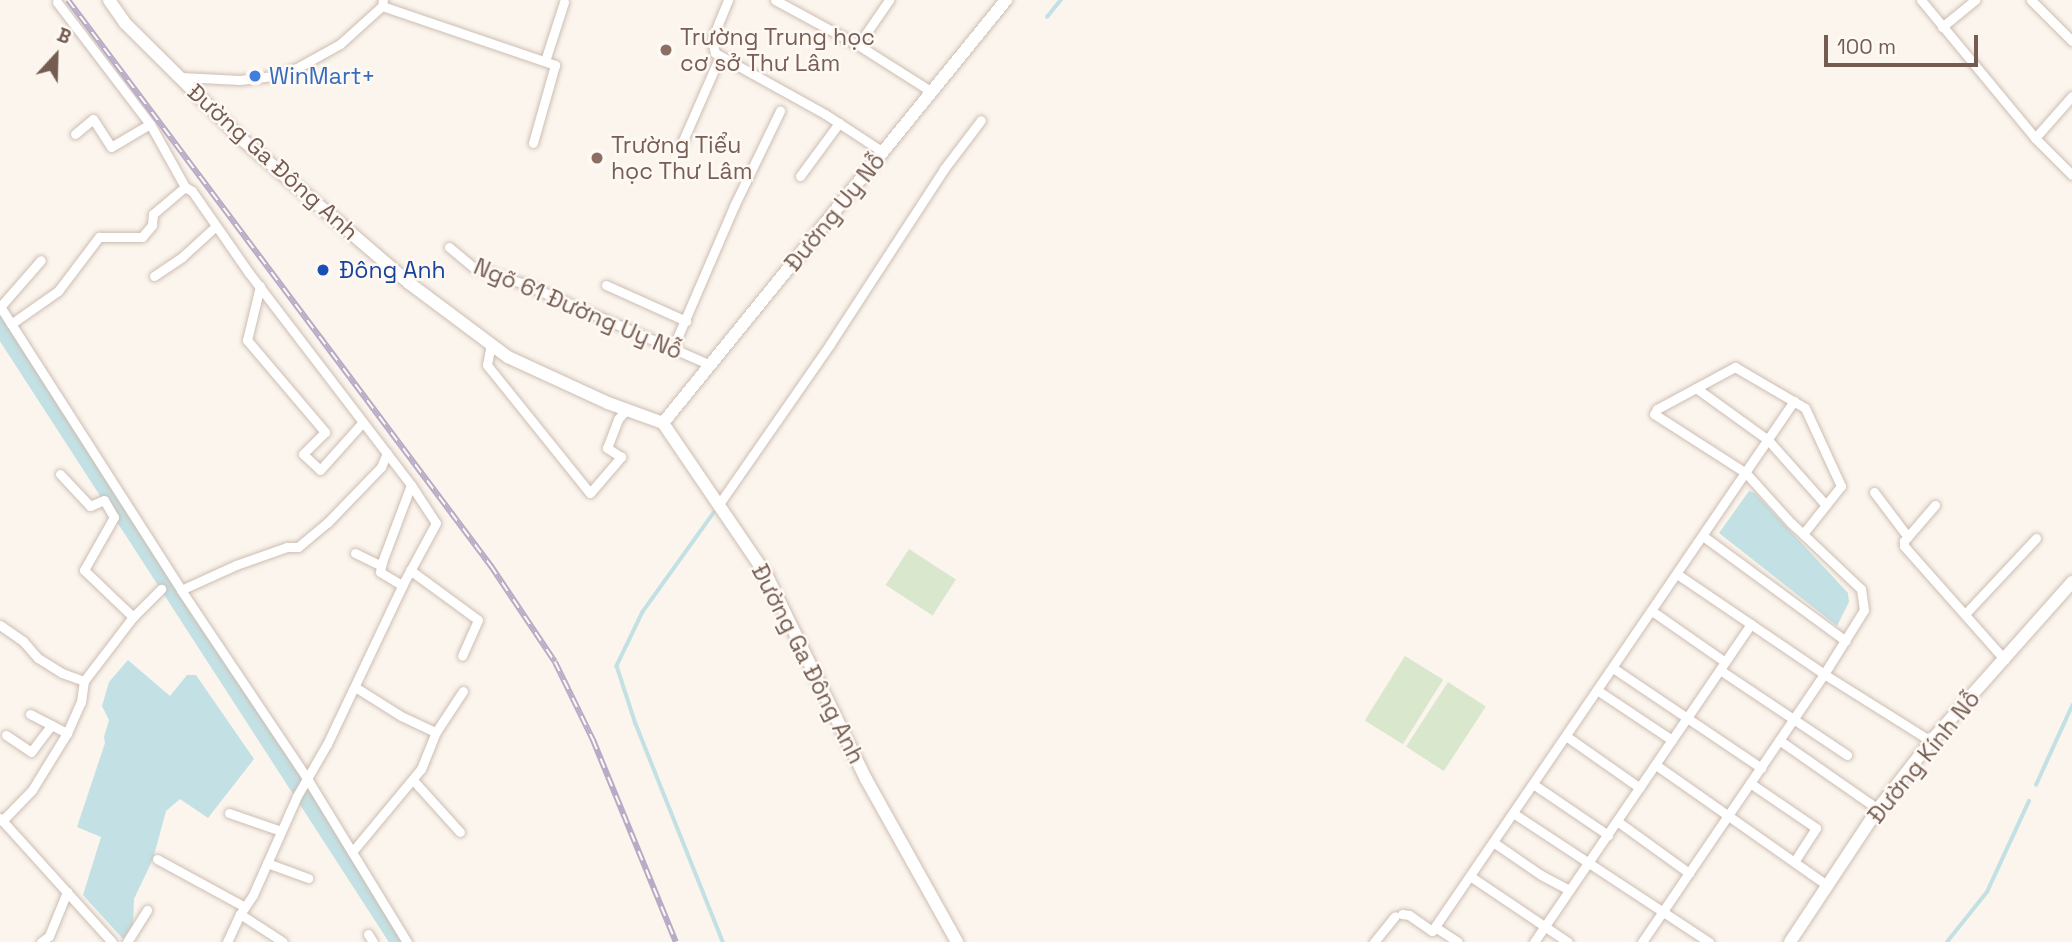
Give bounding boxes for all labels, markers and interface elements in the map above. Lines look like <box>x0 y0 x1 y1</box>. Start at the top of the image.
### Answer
north arrow <box>21 21 91 91</box>
scale bar <box>1827 21 1981 65</box>
text: B <box>54 22 75 50</box>
place label: Trường Trung học cơ sở Thư Lâm <box>680 23 876 77</box>
text: 100 m <box>1837 33 1896 60</box>
marker: Trường Trung học cơ sở Thư Lâm <box>658 42 674 58</box>
place label: WinMart+ <box>269 62 375 90</box>
marker: WinMart+ <box>247 68 263 84</box>
street label: Đường Ga Đông Anh <box>182 78 364 246</box>
place label: Trường Tiểu học Thư Lâm <box>611 131 753 185</box>
street label: Đường Uy Nỗ <box>779 147 891 277</box>
marker: Trường Tiểu học Thư Lâm <box>589 150 605 166</box>
street label: Ngõ 61 Đường Uy Nỗ <box>470 253 686 365</box>
place label: Đông Anh <box>339 256 446 284</box>
marker: Đông Anh <box>313 260 333 280</box>
street label: Đường Ga Đông Anh <box>746 560 870 768</box>
street label: Đường Kính Nỗ <box>1862 685 1986 829</box>

